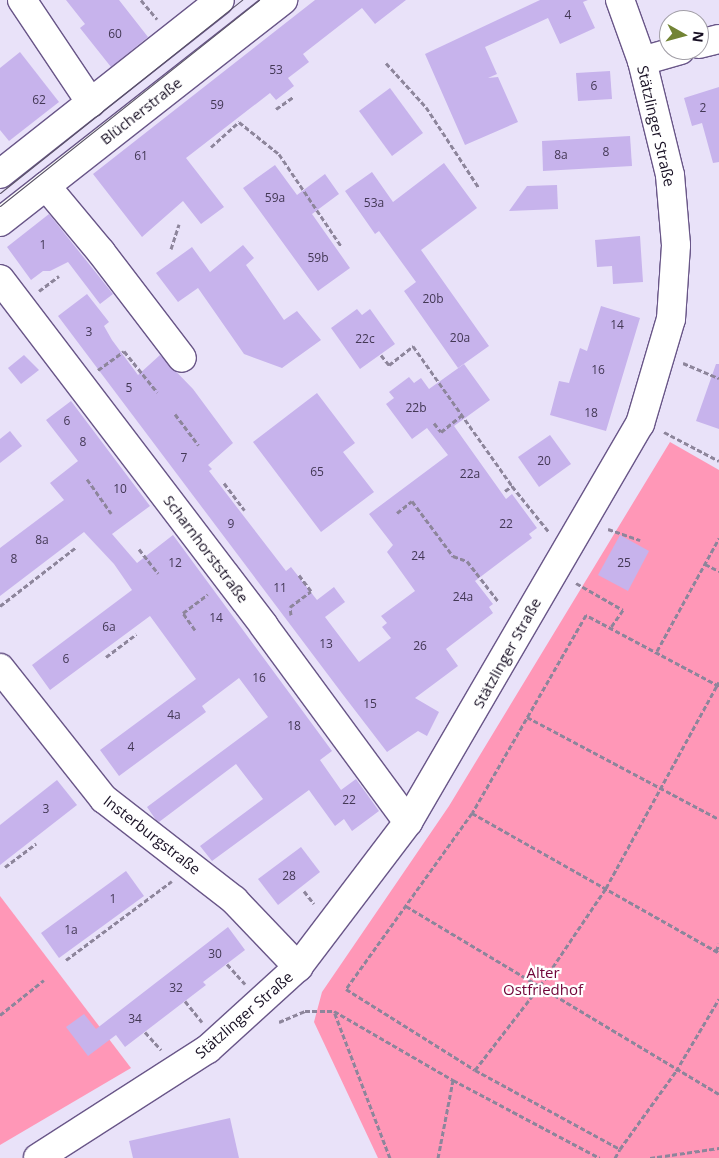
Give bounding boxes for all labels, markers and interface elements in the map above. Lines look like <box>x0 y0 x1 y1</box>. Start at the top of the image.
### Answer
house number: 4 <box>565 8 571 22</box>
north arrow <box>659 10 709 60</box>
house number: 60 <box>108 27 122 41</box>
text: N <box>688 30 709 44</box>
house number: 53 <box>269 63 283 77</box>
street label: Stätzlinger Straße <box>633 64 679 188</box>
street label: Blücherstraße <box>97 74 185 148</box>
house number: 6 <box>591 79 597 93</box>
house number: 62 <box>32 93 46 107</box>
house number: 59 <box>210 98 224 112</box>
house number: 2 <box>700 101 706 115</box>
house number: 8 <box>603 145 609 159</box>
house number: 8a <box>554 148 568 162</box>
house number: 61 <box>134 149 148 163</box>
house number: 59a <box>265 191 285 205</box>
house number: 53a <box>364 196 384 210</box>
house number: 1 <box>40 238 46 252</box>
house number: 59b <box>307 251 329 265</box>
house number: 20b <box>422 292 444 306</box>
house number: 14 <box>610 318 624 332</box>
house number: 3 <box>86 325 92 339</box>
house number: 20a <box>450 331 470 345</box>
house number: 22c <box>355 332 375 346</box>
house number: 16 <box>591 363 605 377</box>
house number: 5 <box>126 381 132 395</box>
house number: 22b <box>405 401 427 415</box>
house number: 18 <box>584 406 598 420</box>
house number: 6 <box>64 414 70 428</box>
house number: 8 <box>80 435 86 449</box>
house number: 7 <box>181 451 187 465</box>
house number: 20 <box>537 454 551 468</box>
house number: 65 <box>310 465 324 479</box>
house number: 22a <box>460 467 480 481</box>
house number: 10 <box>113 482 127 496</box>
street label: Scharnhorststraße <box>160 492 252 606</box>
house number: 9 <box>228 517 234 531</box>
house number: 22 <box>499 517 513 531</box>
house number: 8a <box>35 533 49 547</box>
house number: 24 <box>411 549 425 563</box>
house number: 8 <box>11 552 17 566</box>
house number: 12 <box>168 556 182 570</box>
house number: 25 <box>617 556 631 570</box>
house number: 11 <box>273 581 287 595</box>
house number: 24a <box>453 590 473 604</box>
street label: Stätzlinger Straße <box>469 595 545 711</box>
house number: 14 <box>209 611 223 625</box>
house number: 6a <box>102 620 116 634</box>
house number: 13 <box>319 637 333 651</box>
house number: 26 <box>413 639 427 653</box>
house number: 6 <box>63 652 69 666</box>
house number: 16 <box>252 671 266 685</box>
house number: 15 <box>363 697 377 711</box>
house number: 4a <box>167 708 181 722</box>
house number: 18 <box>287 719 301 733</box>
house number: 4 <box>128 740 134 754</box>
street label: Insterburgstraße <box>100 792 204 878</box>
house number: 22 <box>342 793 356 807</box>
house number: 3 <box>43 802 49 816</box>
house number: 28 <box>282 869 296 883</box>
house number: 1 <box>110 892 116 906</box>
house number: 1a <box>64 923 78 937</box>
house number: 30 <box>208 947 222 961</box>
park label: Alter Ostfriedhof <box>503 963 583 998</box>
street label: Stätzlinger Straße <box>192 968 296 1062</box>
house number: 32 <box>169 981 183 995</box>
house number: 34 <box>128 1012 142 1026</box>

